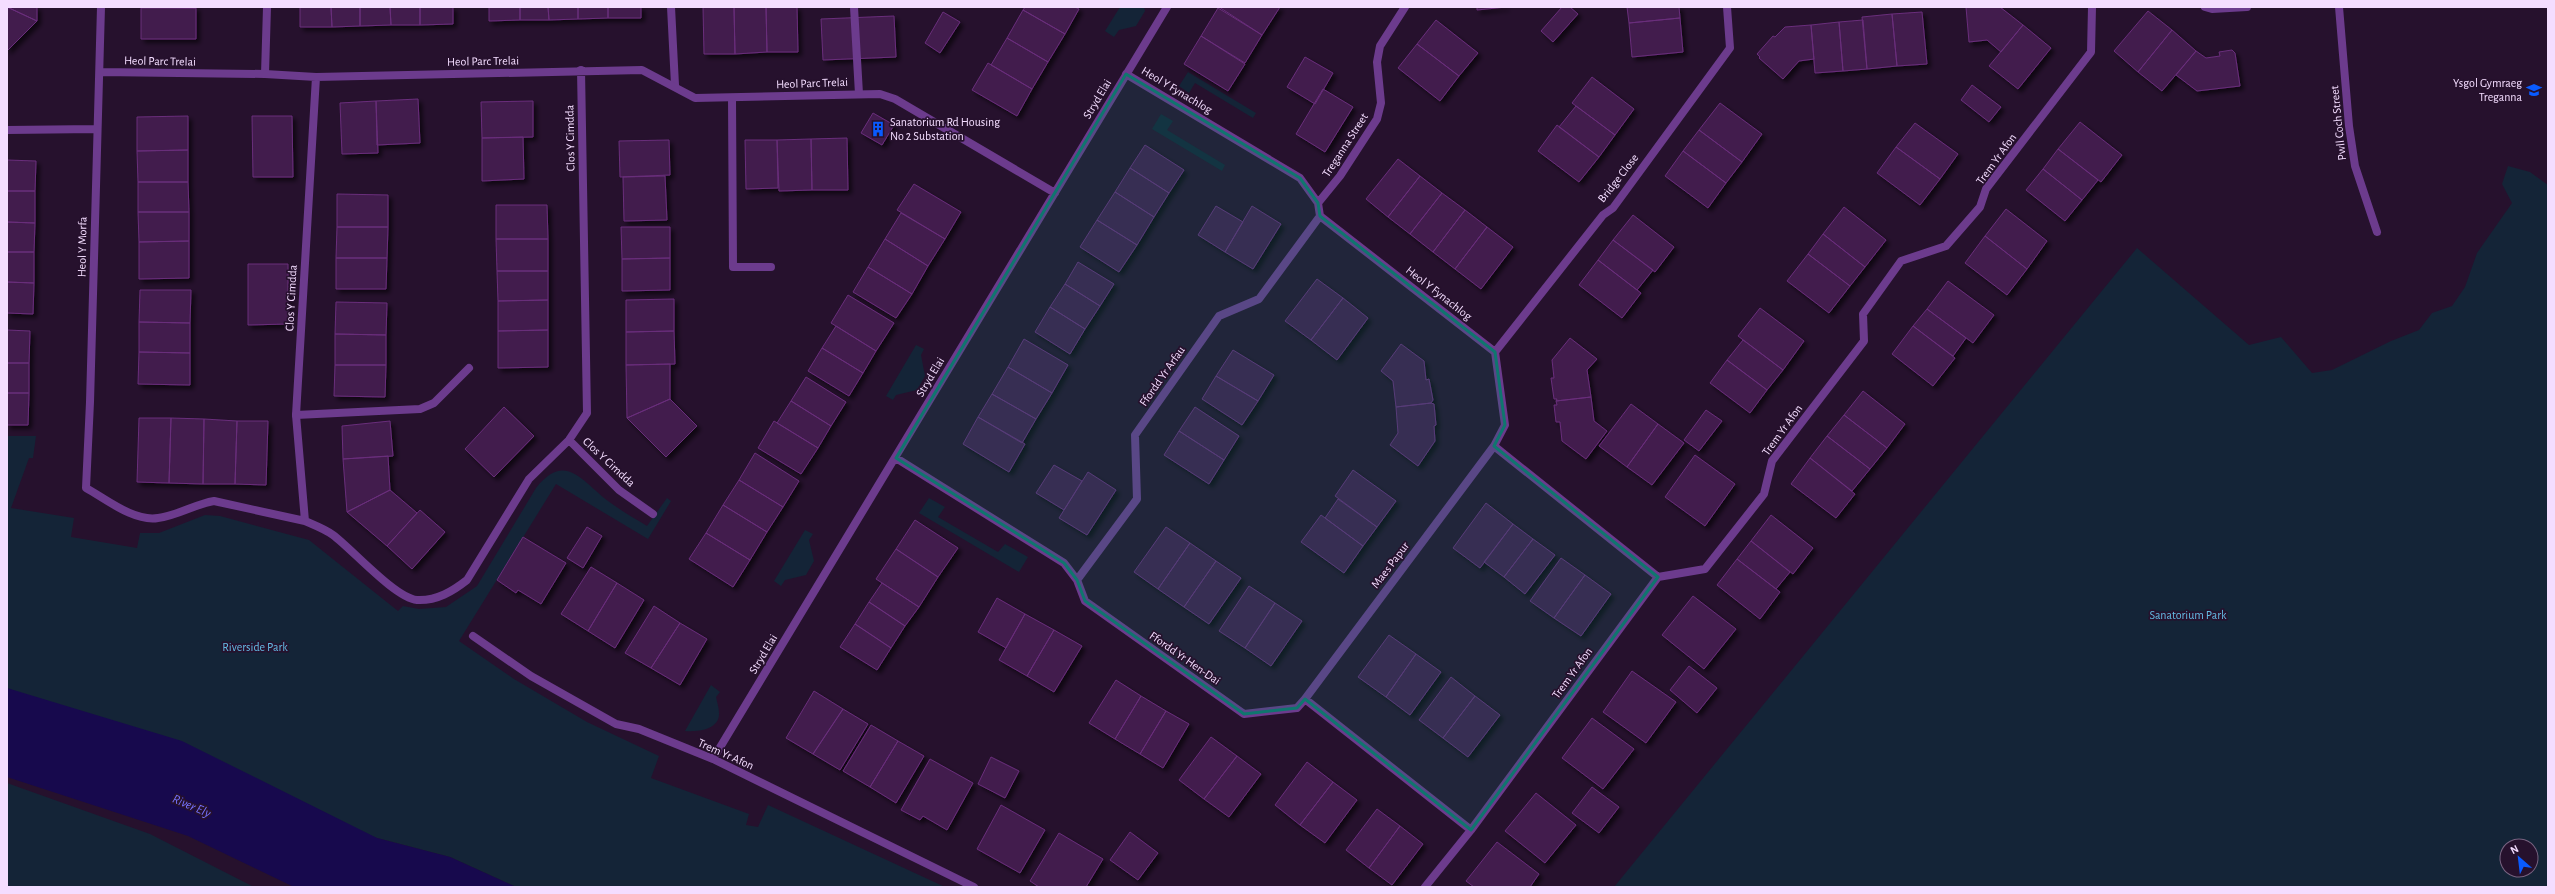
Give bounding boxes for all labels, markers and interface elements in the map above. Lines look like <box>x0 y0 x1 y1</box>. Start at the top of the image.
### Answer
street label: Heol Parc Trelai <box>124 54 196 68</box>
street label: Heol Parc Trelai <box>447 54 519 68</box>
street label: Heol Y Fynachlog <box>1139 64 1215 117</box>
street label: Heol Parc Trelai <box>776 76 848 90</box>
street label: Stryd Elai <box>1081 77 1114 121</box>
place label: Ysgol Gymraeg Treganna <box>2453 77 2522 103</box>
school or university icon: Ysgol Gymraeg Treganna <box>2525 81 2543 99</box>
street label: Pwll Coch Street <box>2328 85 2348 161</box>
street label: Clos Y Cimdda <box>563 104 577 171</box>
street label: Treganna Street <box>1320 111 1370 179</box>
place label: Sanatorium Rd Housing No 2 Substation <box>890 116 1000 142</box>
building icon: Sanatorium Rd Housing No 2 Substation <box>869 120 887 138</box>
street label: Trem Yr Afon <box>1974 131 2018 187</box>
street label: Bridge Close <box>1595 152 1641 204</box>
street label: Heol Y Morfa <box>75 216 89 277</box>
street label: Clos Y Cimdda <box>283 264 299 332</box>
street label: Heol Y Fynachlog <box>1403 264 1474 323</box>
street label: Ffordd Yr Arfau <box>1137 344 1187 408</box>
street label: Stryd Elai <box>914 355 947 399</box>
street label: Trem Yr Afon <box>1760 402 1804 458</box>
street label: Clos Y Cimdda <box>581 435 638 489</box>
street label: Maes Papur <box>1369 540 1411 590</box>
park label: Sanatorium Park <box>2149 609 2227 621</box>
street label: Ffordd Yr Hen-Dai <box>1147 629 1223 687</box>
street label: Stryd Elai <box>747 632 780 676</box>
park label: Riverside Park <box>222 641 288 653</box>
street label: Trem Yr Afon <box>1550 645 1594 701</box>
street label: Trem Yr Afon <box>696 736 756 772</box>
water label: River Ely <box>170 793 213 820</box>
north arrow <box>2499 838 2539 878</box>
text: N <box>2509 843 2521 856</box>

